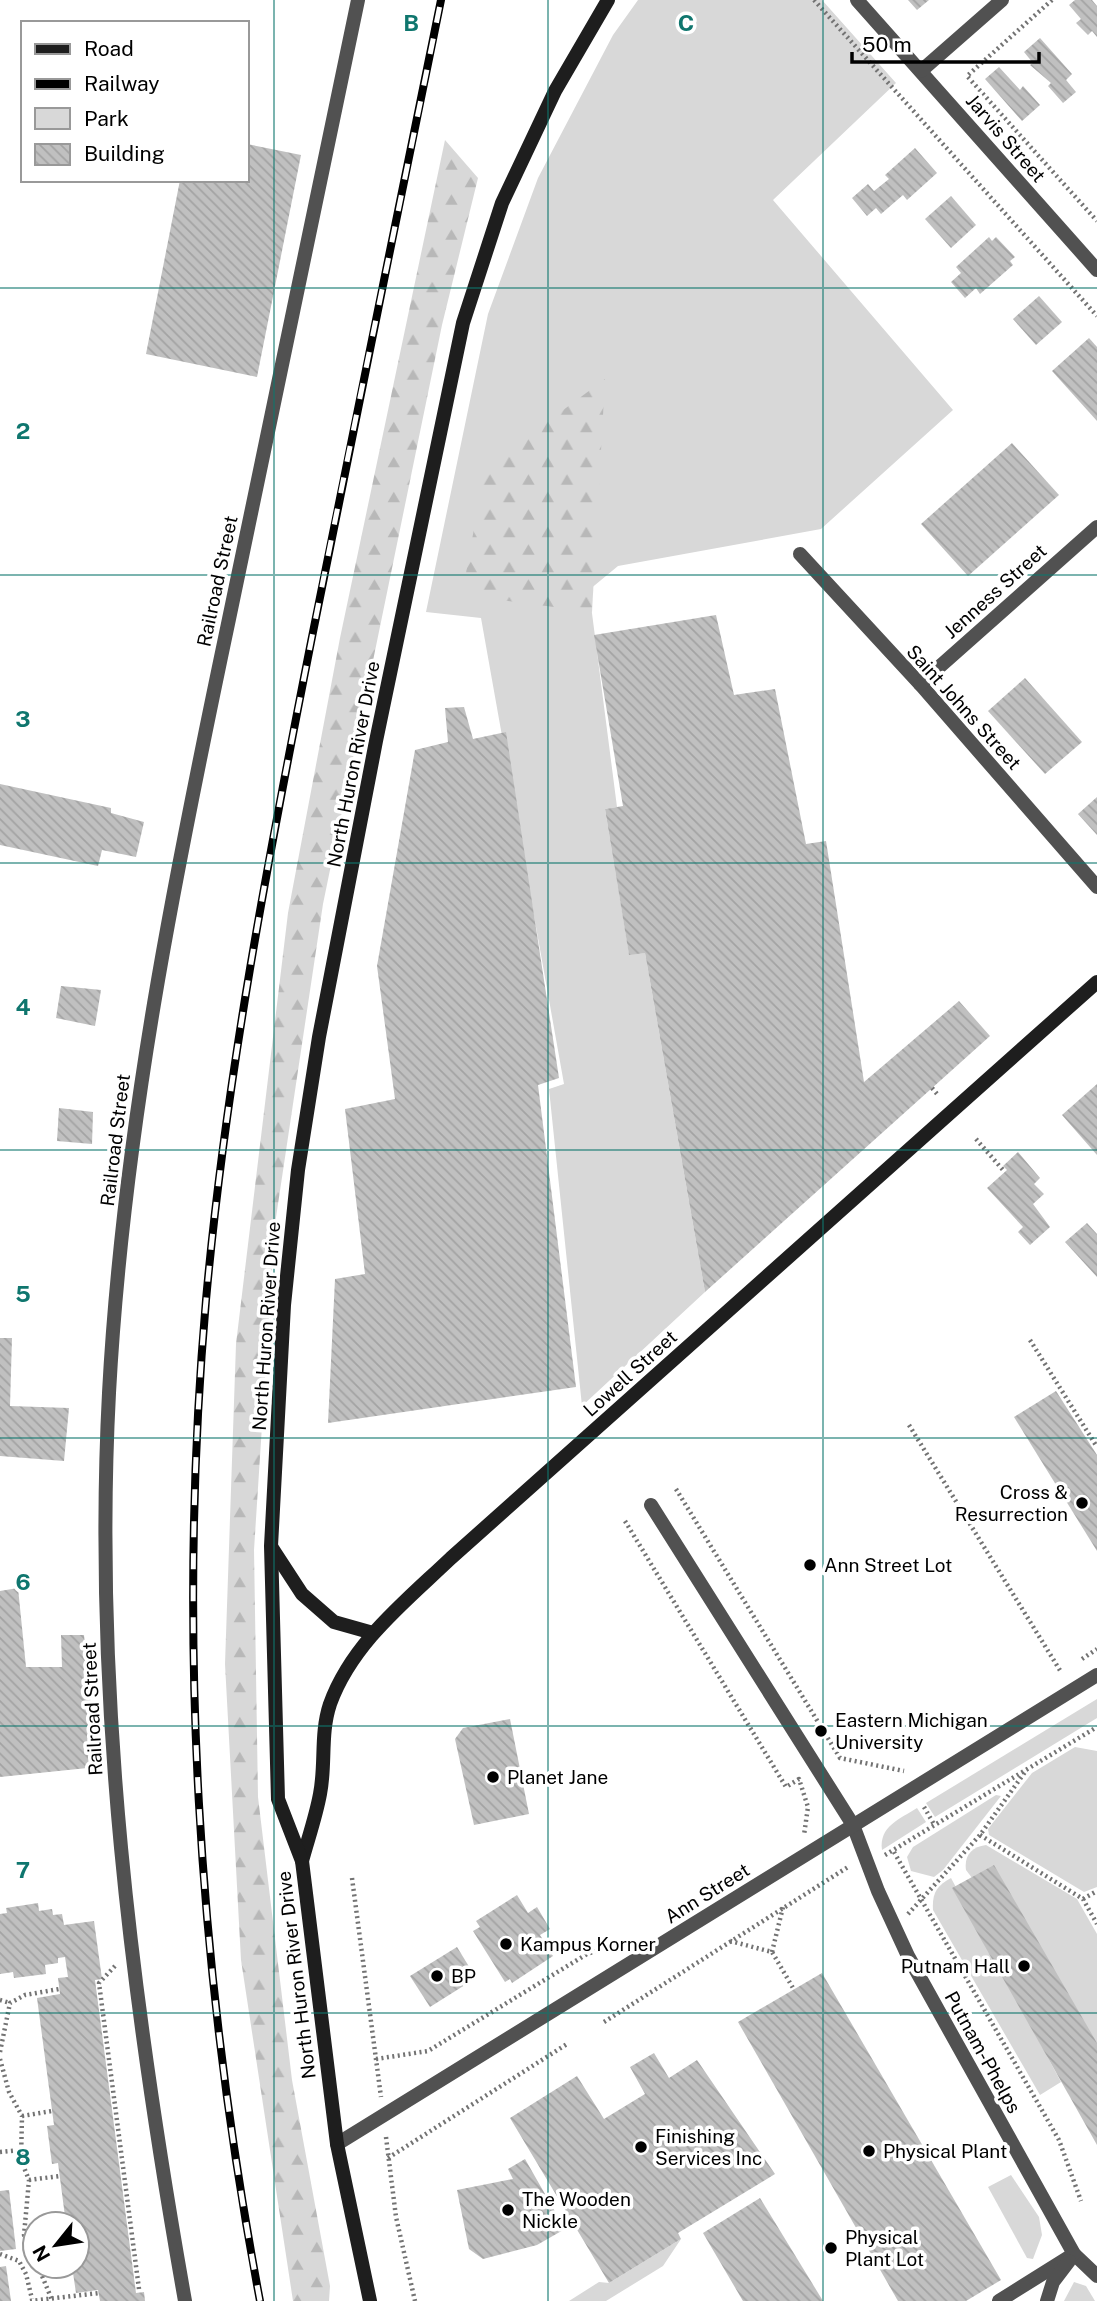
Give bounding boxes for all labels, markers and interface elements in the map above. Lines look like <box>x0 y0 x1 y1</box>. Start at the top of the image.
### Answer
text: B <box>403 9 419 36</box>
text: C <box>678 9 694 36</box>
legend <box>21 21 248 182</box>
scale bar <box>852 21 1039 65</box>
text: 50 m <box>862 32 912 57</box>
text: Road <box>84 36 134 61</box>
text: Railway <box>84 71 160 96</box>
street label: Jarvis Street <box>962 89 1050 187</box>
text: Park <box>84 106 129 131</box>
text: Building <box>84 141 165 166</box>
text: 2 <box>16 417 30 444</box>
street label: Railroad Street <box>192 513 242 649</box>
street label: Jenness Street <box>939 539 1051 643</box>
street label: Saint Johns Street <box>902 640 1026 774</box>
street label: North Huron River Drive <box>322 659 384 869</box>
text: 3 <box>15 705 31 732</box>
text: 4 <box>15 993 31 1020</box>
street label: Railroad Street <box>96 1072 134 1208</box>
street label: North Huron River Drive <box>248 1221 284 1431</box>
text: 5 <box>15 1280 31 1307</box>
street label: Lowell Street <box>579 1325 681 1421</box>
place label: Cross & Resurrection <box>955 1481 1068 1525</box>
marker: Cross & Resurrection <box>1074 1495 1090 1511</box>
place label: Ann Street Lot <box>824 1554 952 1576</box>
marker: Ann Street Lot <box>802 1557 818 1573</box>
text: 6 <box>15 1568 31 1595</box>
street label: Railroad Street <box>78 1642 106 1776</box>
place label: Eastern Michigan University <box>835 1709 988 1753</box>
marker: Eastern Michigan University <box>813 1723 829 1739</box>
place label: Planet Jane <box>507 1766 608 1788</box>
marker: Planet Jane <box>485 1769 501 1785</box>
text: 7 <box>16 1856 30 1883</box>
street label: Ann Street <box>661 1858 753 1928</box>
street label: North Huron River Drive <box>272 1870 320 2080</box>
place label: Kampus Korner <box>520 1933 656 1955</box>
marker: Kampus Korner <box>498 1936 514 1952</box>
place label: Putnam Hall <box>901 1955 1010 1977</box>
marker: Putnam Hall <box>1016 1958 1032 1974</box>
place label: BP <box>451 1965 476 1987</box>
marker: BP <box>429 1968 445 1984</box>
street label: Putnam-Phelps <box>940 1987 1026 2117</box>
place label: Finishing Services Inc <box>655 2125 762 2169</box>
marker: Finishing Services Inc <box>633 2139 649 2155</box>
place label: Physical Plant <box>883 2140 1007 2162</box>
text: 8 <box>15 2143 31 2170</box>
marker: Physical Plant <box>861 2143 877 2159</box>
place label: The Wooden Nickle <box>522 2188 631 2232</box>
marker: The Wooden Nickle <box>500 2202 516 2218</box>
north arrow <box>21 2210 91 2280</box>
place label: Physical Plant Lot <box>845 2226 924 2270</box>
marker: Physical Plant Lot <box>823 2240 839 2256</box>
text: N <box>28 2242 55 2265</box>

